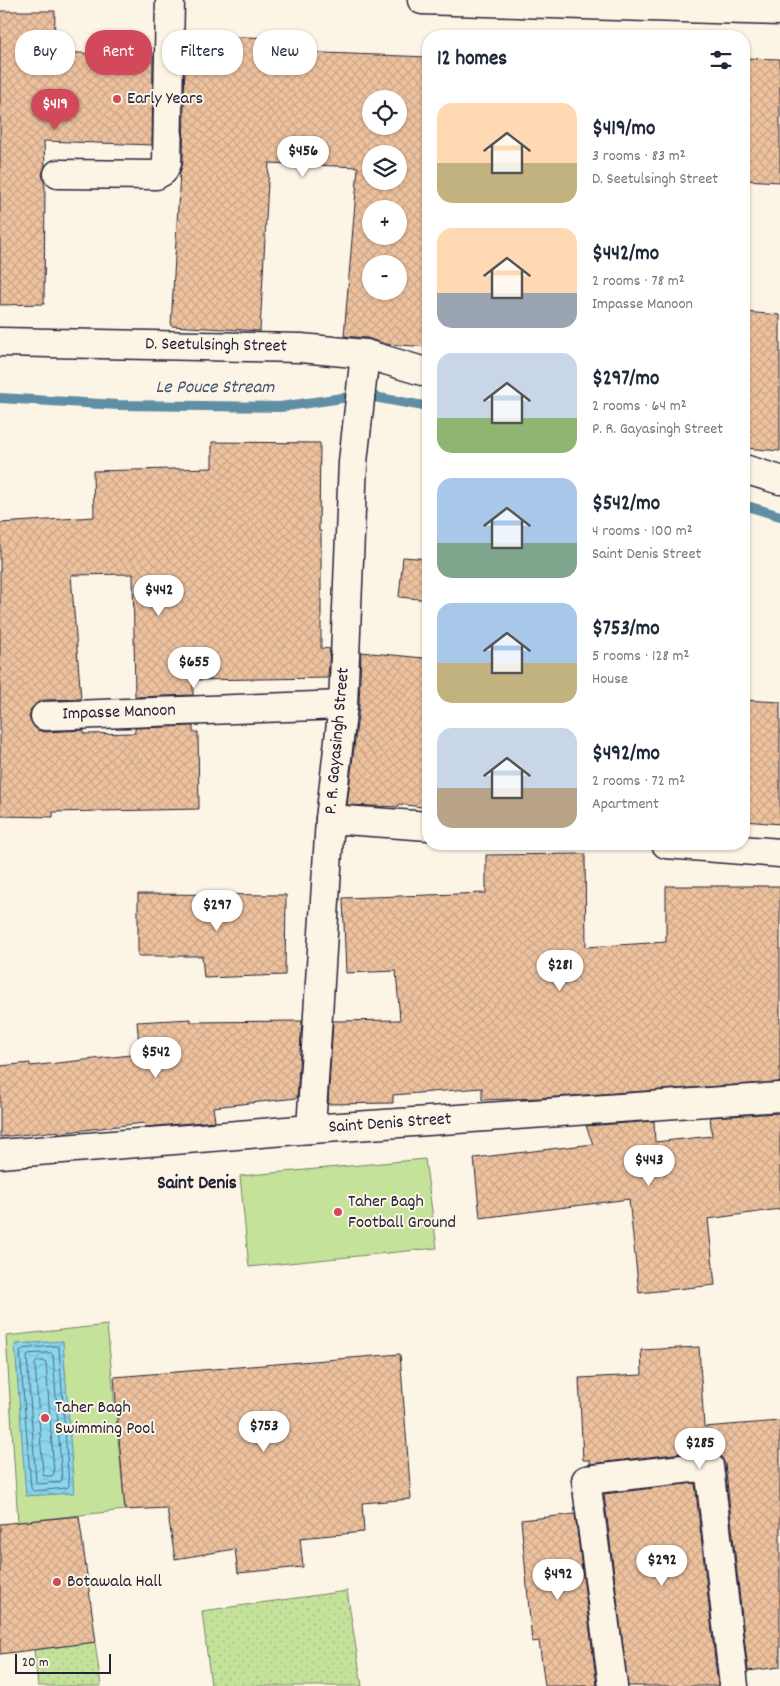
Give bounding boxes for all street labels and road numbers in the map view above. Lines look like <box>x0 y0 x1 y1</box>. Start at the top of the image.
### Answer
street label: D. Seetulsingh Street <box>145 332 288 360</box>
street label: P. R. Gayasingh Street <box>319 666 357 816</box>
street label: Impasse Manoon <box>62 699 176 727</box>
street label: Saint Denis Street <box>328 1107 453 1141</box>

